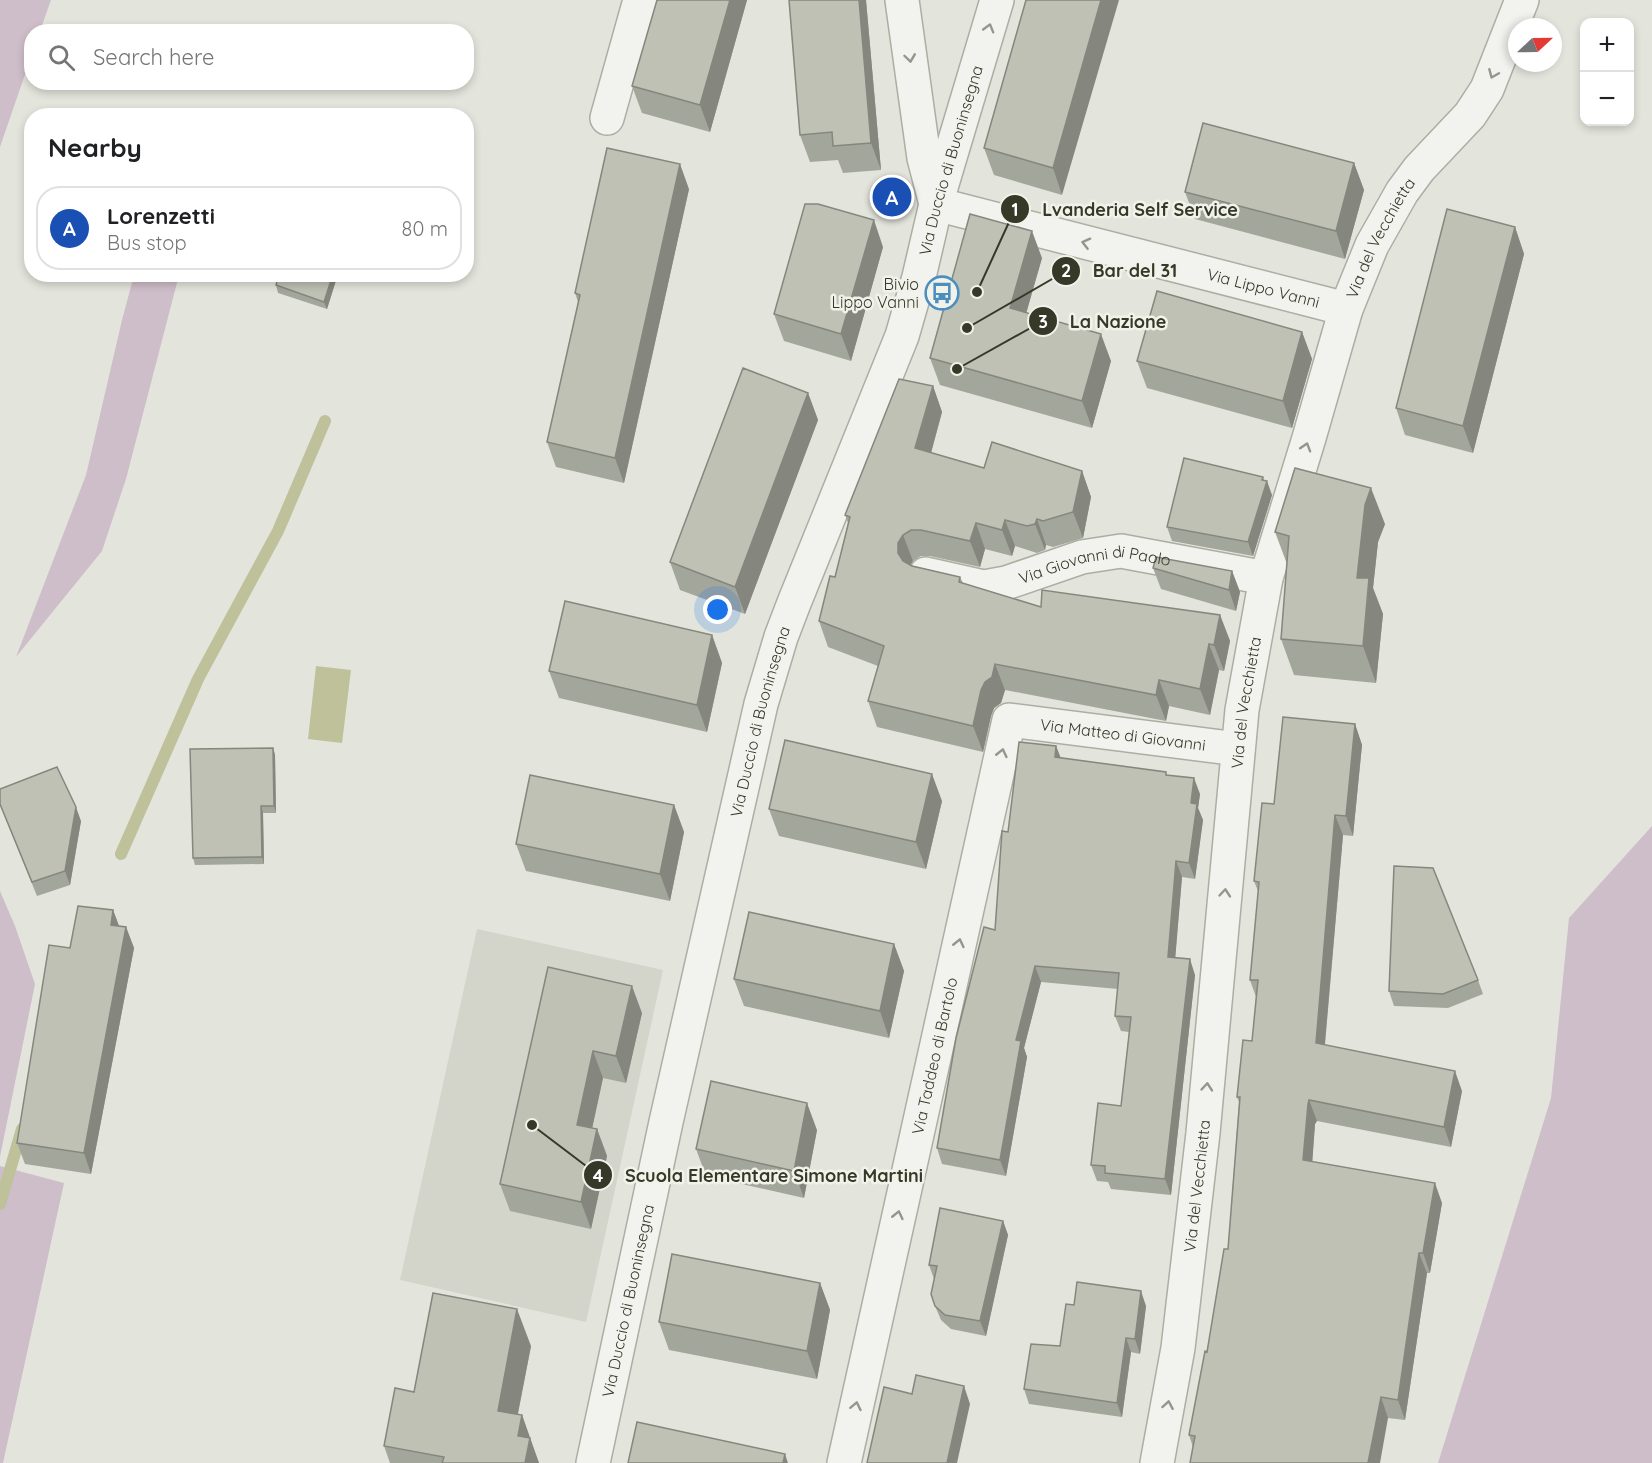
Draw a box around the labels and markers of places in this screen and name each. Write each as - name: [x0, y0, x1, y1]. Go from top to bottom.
- pin: A: [872, 174, 912, 220]
- callout: Lvanderia Self Service: [1000, 191, 1250, 227]
- callout: Bar del 31: [1051, 253, 1189, 289]
- place label: Bivio Lippo Vanni: [832, 274, 919, 312]
- bus stop icon: Bivio Lippo Vanni: [924, 275, 960, 311]
- callout: La Nazione: [1028, 303, 1178, 339]
- callout: Scuola Elementare Simone Martini: [583, 1157, 935, 1193]

